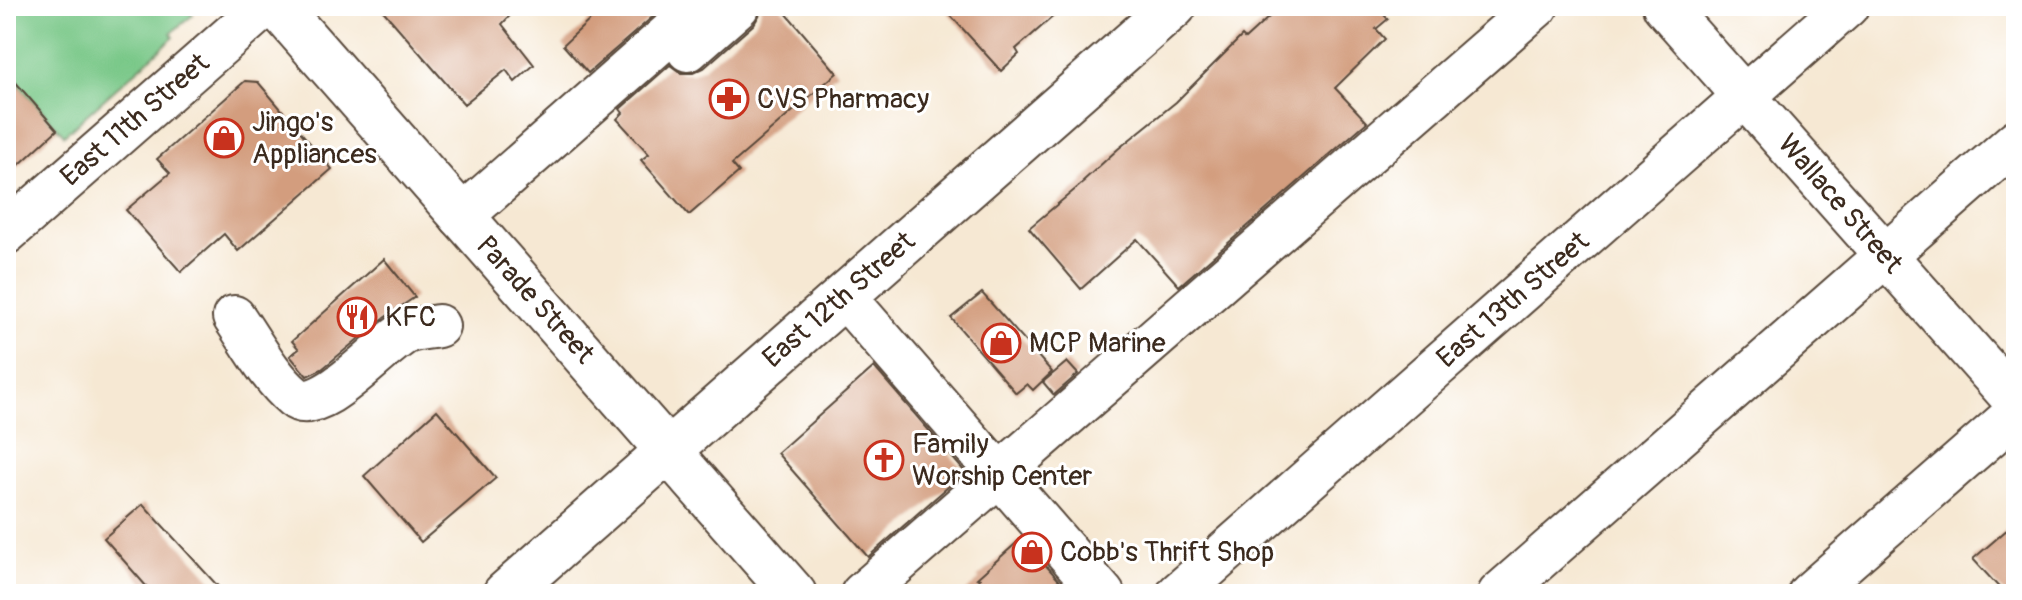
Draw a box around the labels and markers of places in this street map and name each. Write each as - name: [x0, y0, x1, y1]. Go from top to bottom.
- pharmacy icon: CVS Pharmacy: [708, 78, 750, 120]
- place label: CVS Pharmacy: [757, 82, 929, 117]
- place label: Jingo's Appliances: [252, 105, 377, 172]
- shop icon: Jingo's Appliances: [203, 117, 245, 159]
- restaurant icon: KFC: [336, 296, 378, 338]
- place label: KFC: [385, 300, 436, 335]
- shop icon: MCP Marine: [980, 322, 1022, 364]
- place label: MCP Marine: [1029, 326, 1166, 361]
- place label: Family Worship Center: [912, 427, 1092, 494]
- church icon: Family Worship Center: [863, 439, 905, 481]
- shop icon: Cobb's Thrift Shop: [1011, 531, 1053, 573]
- place label: Cobb's Thrift Shop: [1060, 535, 1274, 570]

